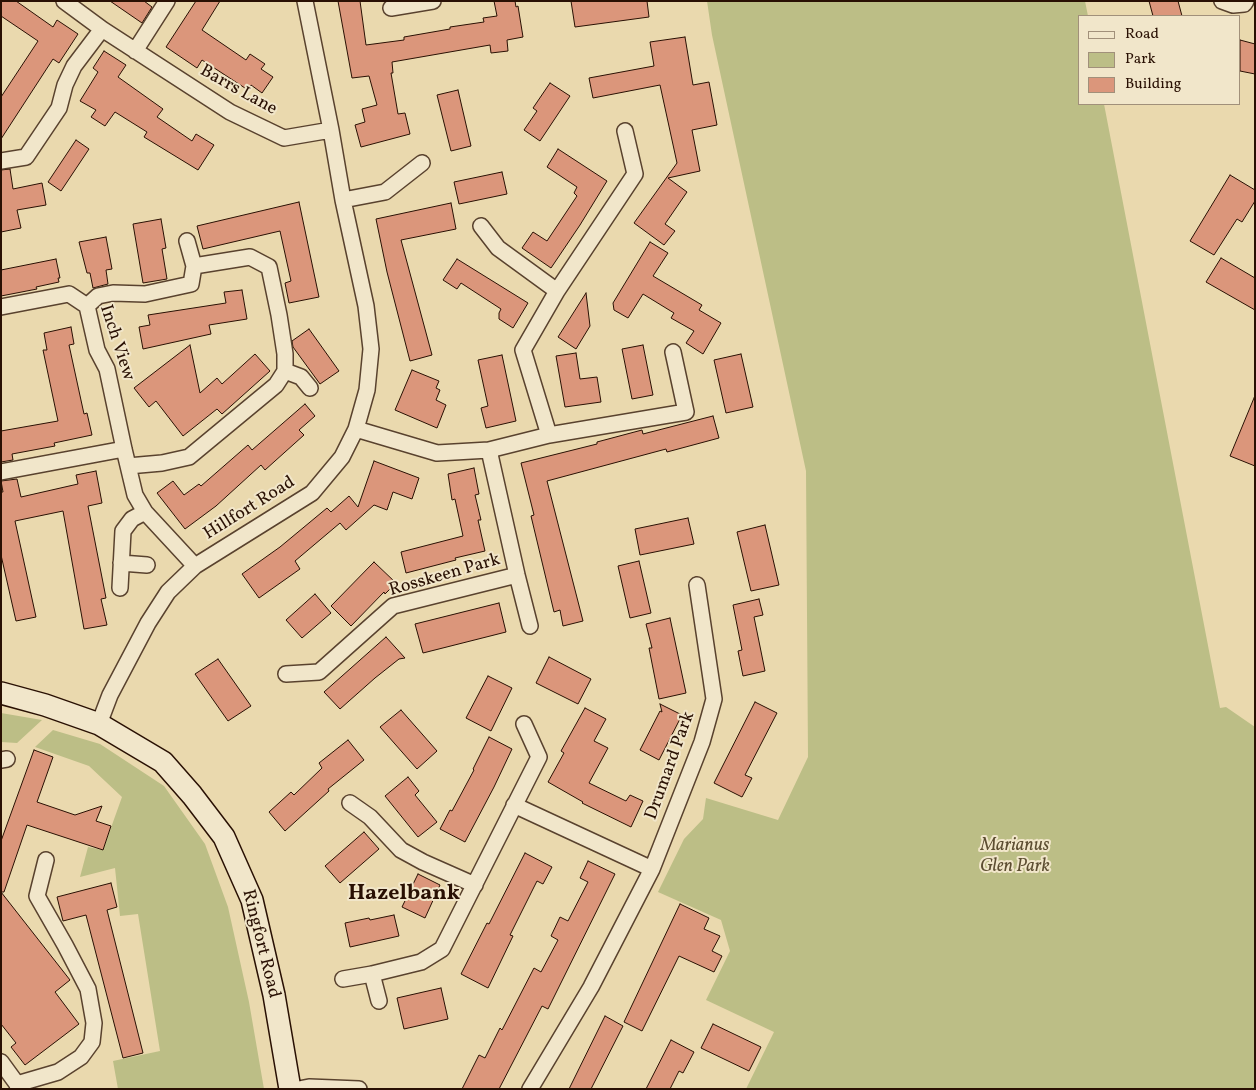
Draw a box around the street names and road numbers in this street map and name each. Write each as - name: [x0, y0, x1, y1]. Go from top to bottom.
- street label: Barrs Lane: [196, 61, 280, 121]
- street label: Inch View: [94, 302, 138, 384]
- street label: Hillfort Road: [200, 472, 300, 546]
- street label: Rosskeen Park: [387, 550, 503, 602]
- street label: Drumard Park: [641, 709, 701, 823]
- street label: Ringfort Road: [236, 887, 284, 1001]

